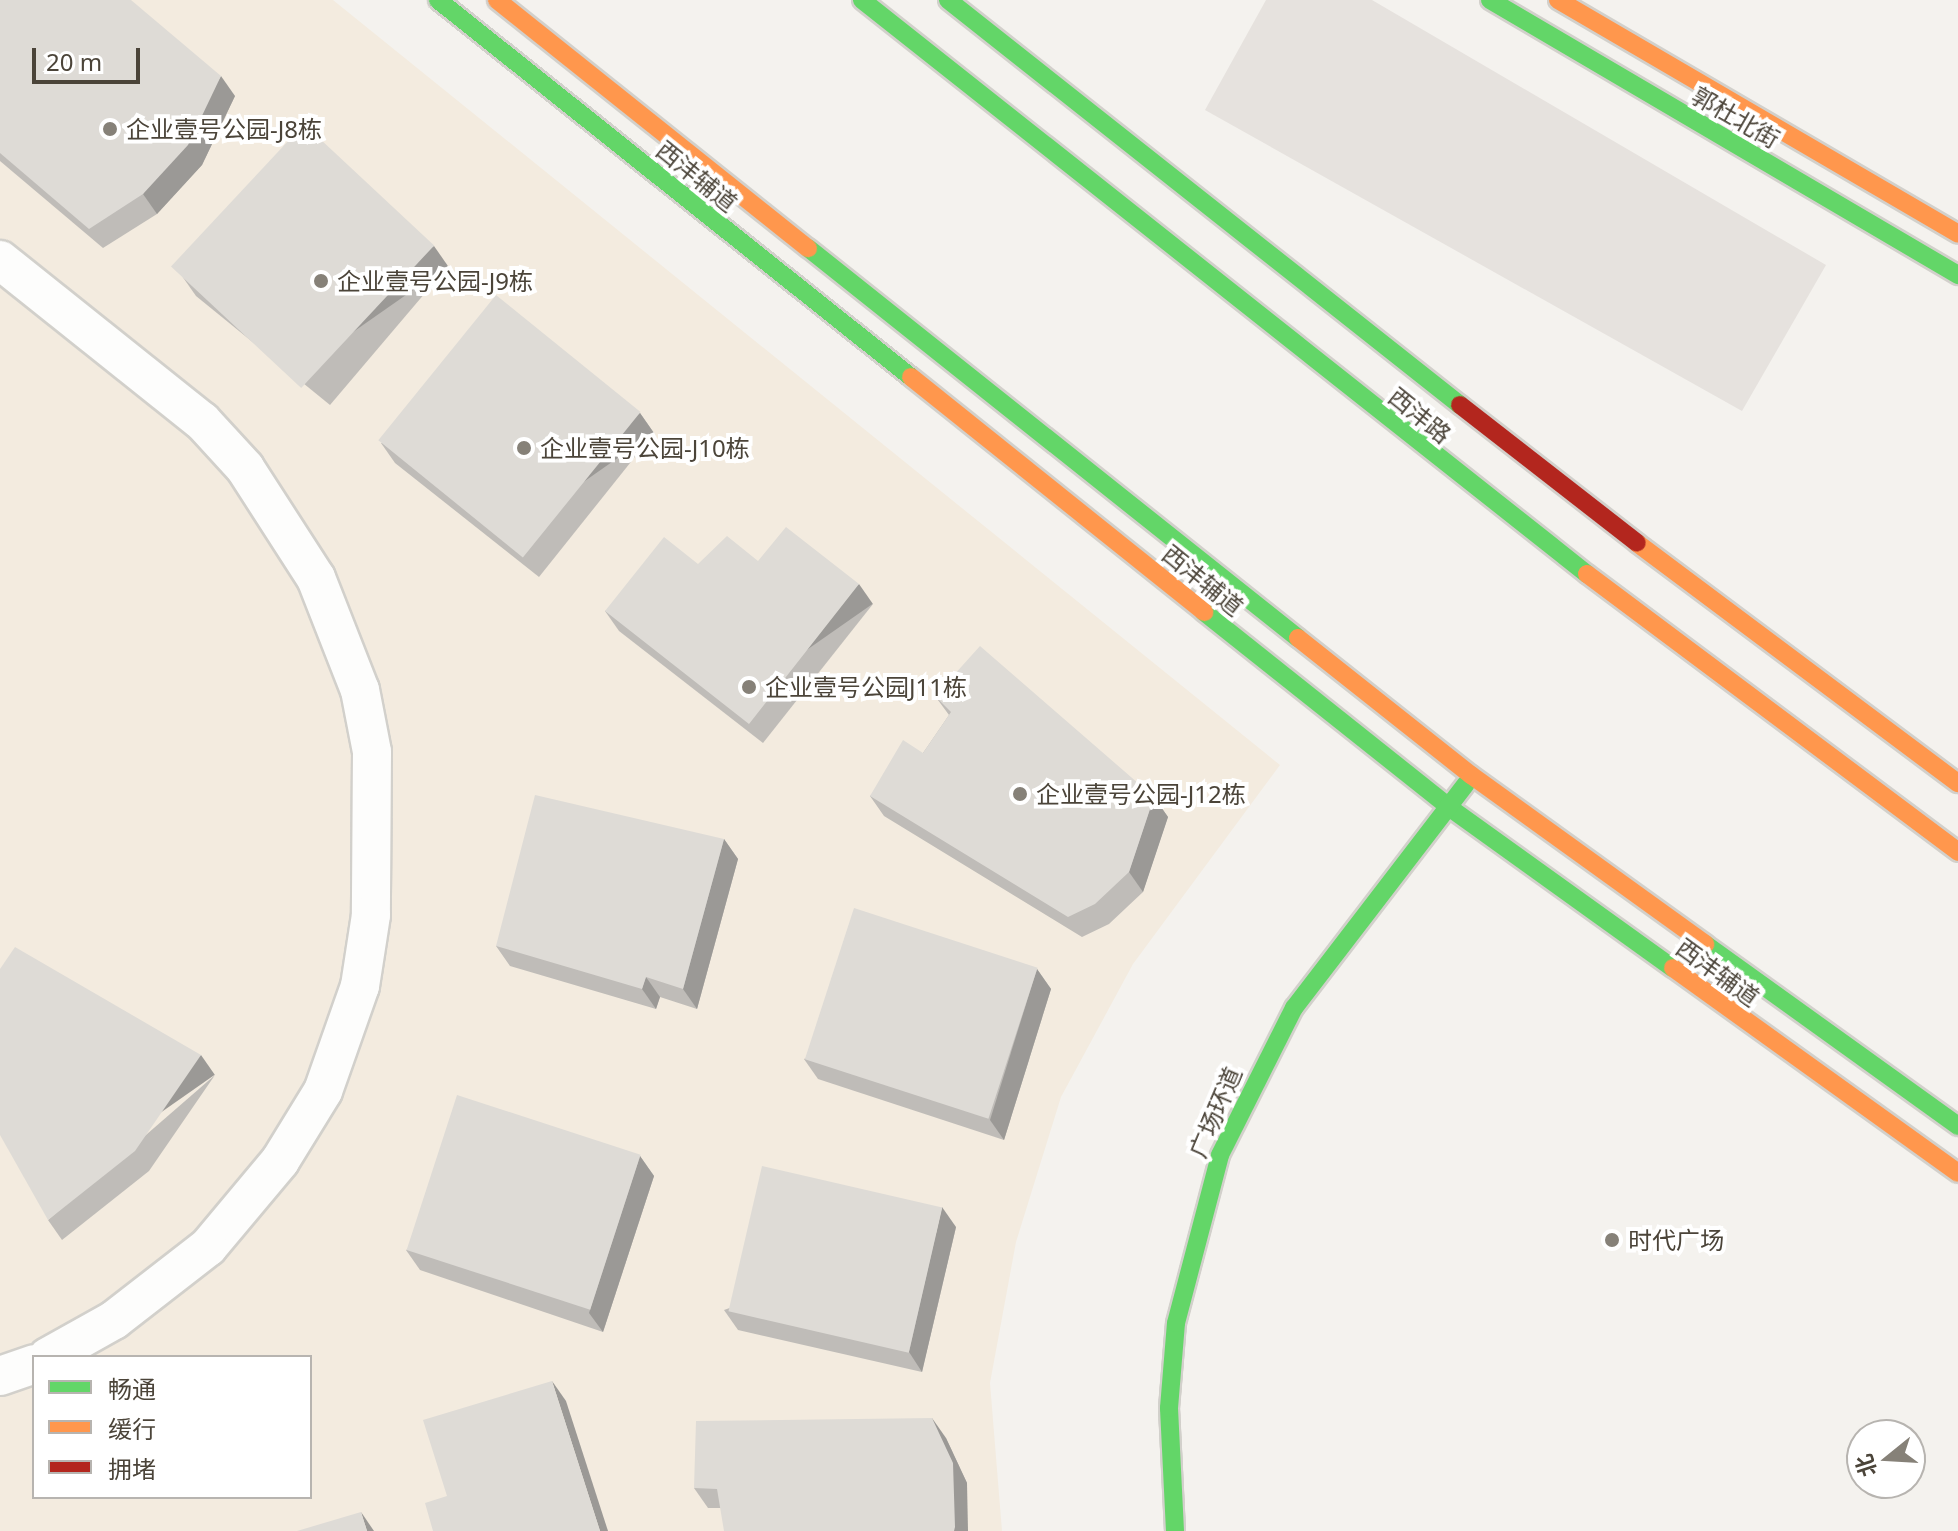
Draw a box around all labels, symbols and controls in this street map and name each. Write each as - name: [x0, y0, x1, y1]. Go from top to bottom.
- scale bar: [36, 32, 144, 82]
- text: 20 m: [46, 45, 102, 78]
- street label: 郭杜北街: [1687, 81, 1785, 153]
- place label: 企业壹号公园-J8栋: [126, 115, 322, 143]
- marker: 企业壹号公园-J8栋: [101, 120, 119, 138]
- street label: 西沣辅道: [651, 135, 743, 217]
- place label: 企业壹号公园-J9栋: [337, 267, 533, 295]
- marker: 企业壹号公园-J9栋: [312, 272, 330, 290]
- street label: 西沣路: [1383, 381, 1457, 449]
- place label: 企业壹号公园-J10栋: [540, 434, 750, 462]
- marker: 企业壹号公园-J10栋: [515, 439, 533, 457]
- street label: 西沣辅道: [1157, 539, 1249, 621]
- place label: 企业壹号公园J11栋: [765, 673, 967, 701]
- marker: 企业壹号公园J11栋: [740, 678, 758, 696]
- place label: 企业壹号公园-J12栋: [1036, 780, 1246, 808]
- marker: 企业壹号公园-J12栋: [1011, 785, 1029, 803]
- street label: 西沣辅道: [1671, 932, 1765, 1012]
- street label: 广场环道: [1183, 1062, 1247, 1162]
- place label: 时代广场: [1628, 1226, 1724, 1254]
- marker: 时代广场: [1603, 1231, 1621, 1249]
- legend: [32, 1355, 312, 1499]
- text: 畅通: [108, 1372, 156, 1405]
- text: 缓行: [108, 1412, 156, 1445]
- north arrow: [1846, 1419, 1926, 1499]
- text: 北: [1847, 1451, 1883, 1481]
- text: 拥堵: [108, 1452, 156, 1485]

